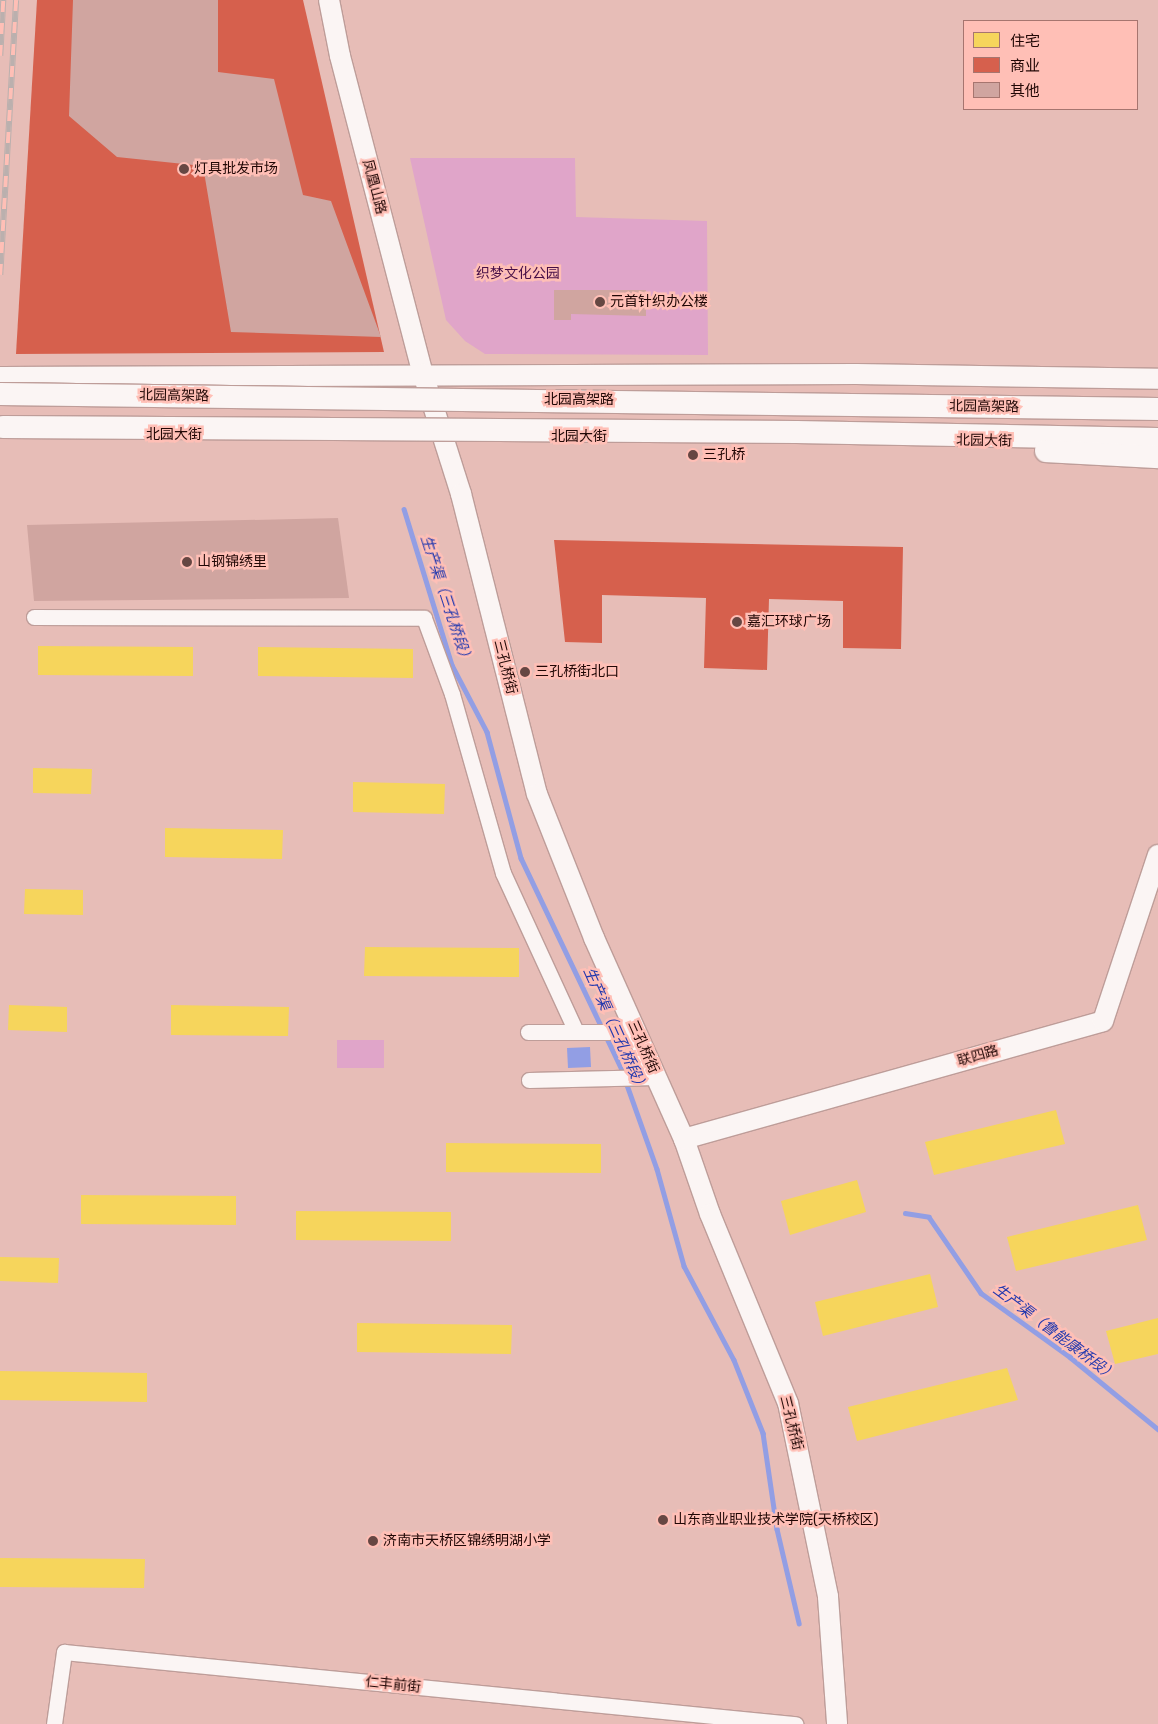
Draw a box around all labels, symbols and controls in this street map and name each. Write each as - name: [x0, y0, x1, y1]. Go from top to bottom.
- legend: [963, 20, 1138, 110]
- text: 住宅: [1010, 32, 1040, 50]
- text: 商业: [1010, 57, 1040, 75]
- text: 其他: [1010, 82, 1040, 100]
- street label: 凤凰山路: [359, 158, 389, 216]
- place label: 灯具批发市场: [194, 161, 278, 177]
- marker: 灯具批发市场: [178, 163, 190, 175]
- park label: 织梦文化公园: [476, 266, 560, 282]
- place label: 元首针织办公楼: [610, 294, 708, 310]
- marker: 元首针织办公楼: [594, 296, 606, 308]
- street label: 北园高架路: [139, 387, 209, 405]
- street label: 北园高架路: [544, 392, 614, 408]
- street label: 北园高架路: [949, 398, 1019, 416]
- street label: 北园大街: [146, 427, 202, 443]
- street label: 北园大街: [551, 429, 607, 445]
- street label: 北园大街: [956, 432, 1012, 450]
- place label: 三孔桥: [703, 447, 745, 463]
- marker: 三孔桥: [687, 449, 699, 461]
- water label: 生产渠（三孔桥段）: [417, 533, 475, 667]
- place label: 山钢锦绣里: [197, 554, 267, 570]
- marker: 山钢锦绣里: [181, 556, 193, 568]
- place label: 嘉汇环球广场: [747, 614, 831, 630]
- marker: 嘉汇环球广场: [731, 616, 743, 628]
- street label: 三孔桥街: [490, 638, 520, 696]
- place label: 三孔桥街北口: [535, 664, 619, 680]
- marker: 三孔桥街北口: [519, 666, 531, 678]
- water label: 生产渠（三孔桥段）: [579, 965, 651, 1095]
- street label: 三孔桥街: [624, 1018, 662, 1076]
- street label: 联四路: [955, 1042, 1001, 1070]
- water label: 生产渠（鲁能康桥段）: [990, 1281, 1120, 1385]
- street label: 三孔桥街: [776, 1394, 806, 1452]
- place label: 山东商业职业技术学院(天桥校区): [673, 1512, 878, 1528]
- marker: 山东商业职业技术学院(天桥校区): [657, 1514, 669, 1526]
- place label: 济南市天桥区锦绣明湖小学: [383, 1533, 551, 1549]
- marker: 济南市天桥区锦绣明湖小学: [367, 1535, 379, 1547]
- street label: 仁丰前街: [364, 1674, 422, 1696]

